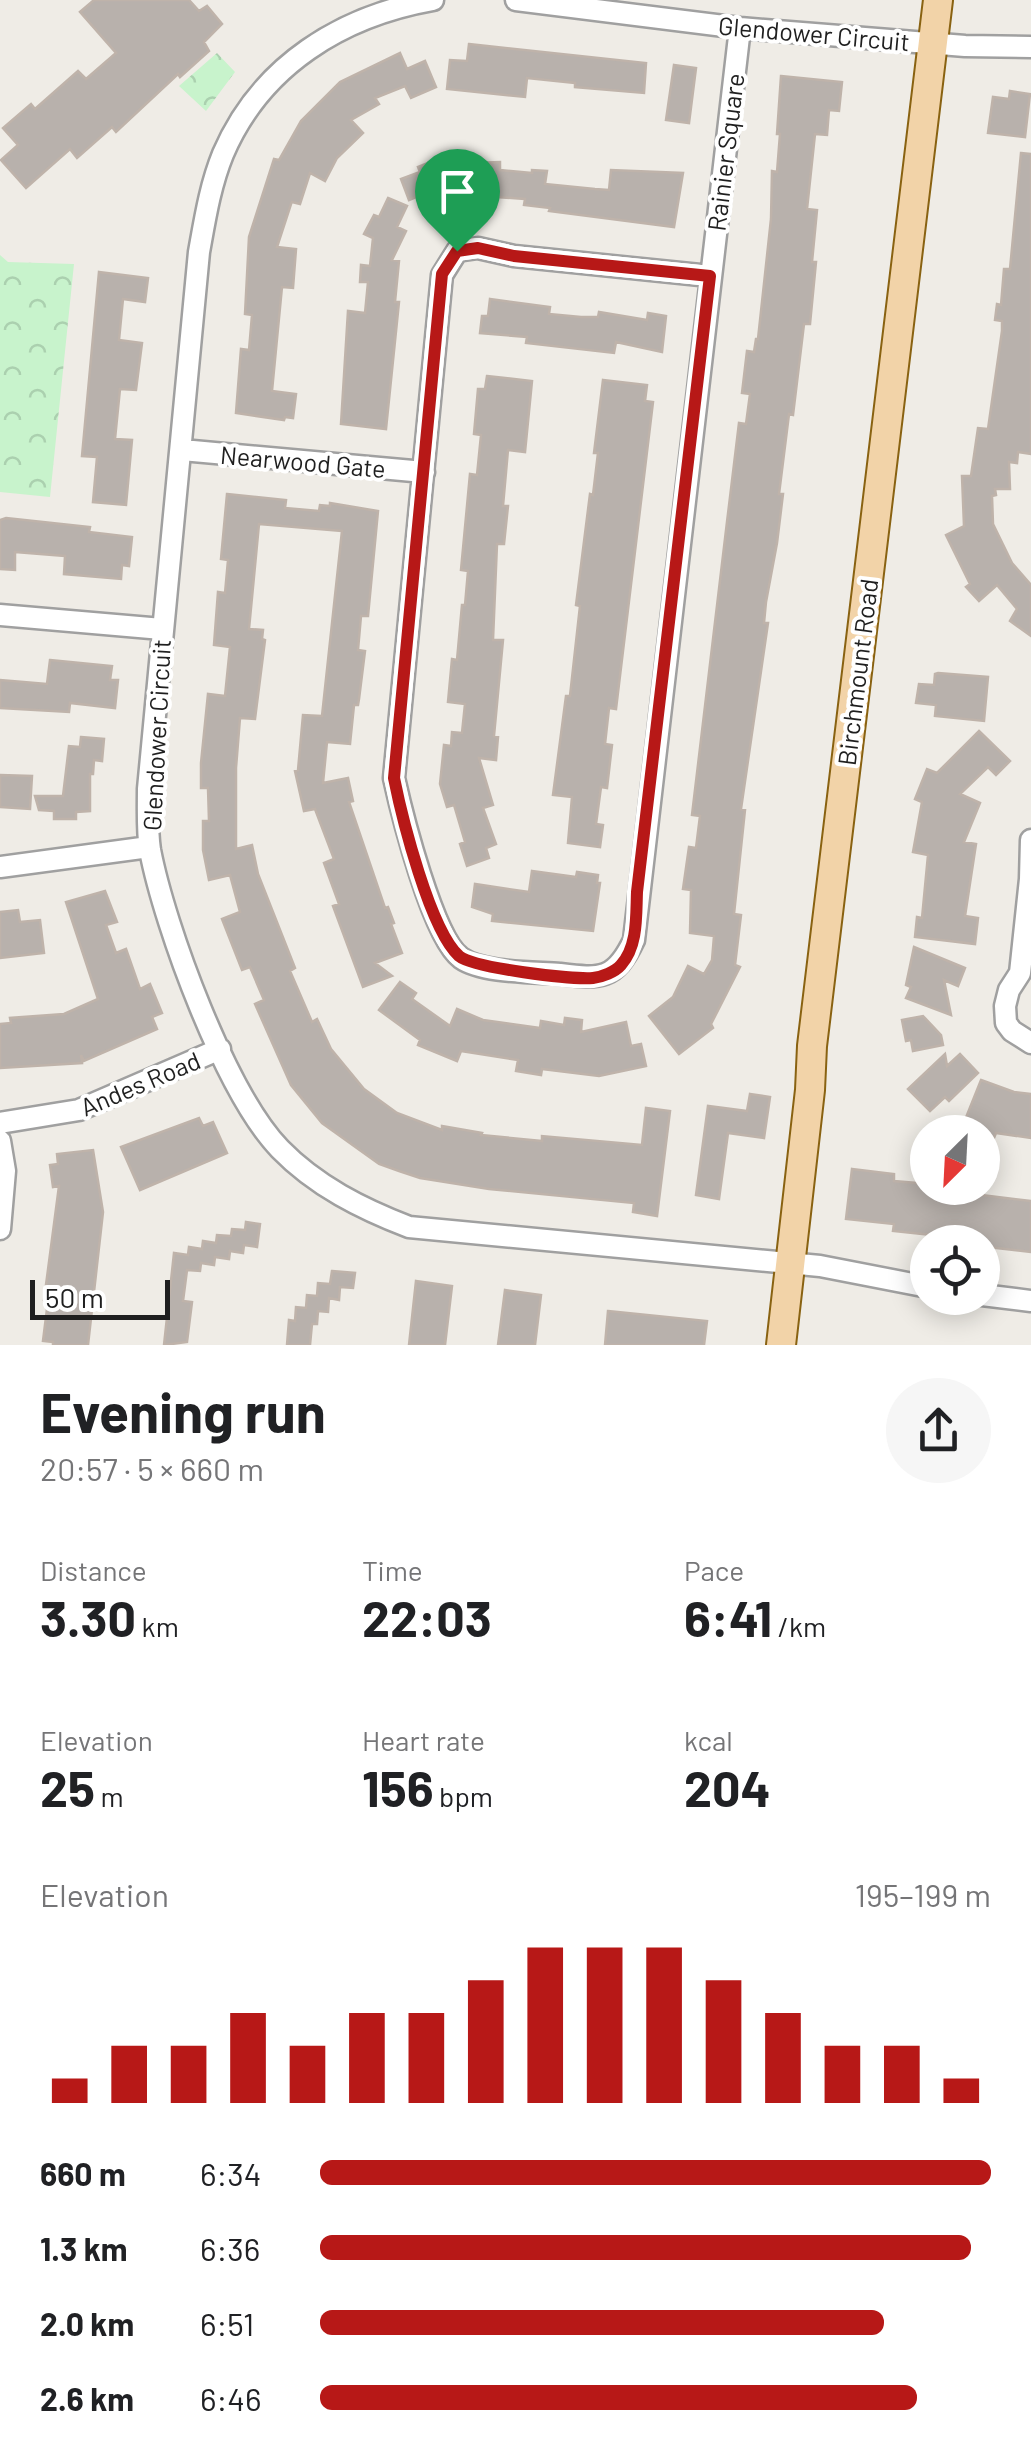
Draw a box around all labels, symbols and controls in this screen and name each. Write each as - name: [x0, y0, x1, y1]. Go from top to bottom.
- street label: Glendower Circuit: [717, 10, 911, 56]
- street label: Rainier Square: [700, 71, 750, 233]
- pin: [415, 149, 500, 252]
- icon: arrive: [430, 164, 485, 219]
- street label: Nearwood Gate: [219, 439, 387, 483]
- street label: Birchmount Road: [831, 577, 883, 767]
- street label: Glendower Circuit: [136, 638, 176, 832]
- street label: Andes Road: [75, 1044, 205, 1122]
- north arrow: [910, 1115, 1000, 1205]
- map controls: [910, 1115, 1000, 1315]
- button: locate: [910, 1225, 1000, 1315]
- scale bar: [30, 1275, 170, 1320]
- text: 50 m: [45, 1280, 104, 1314]
- text: Evening run: [40, 1378, 326, 1444]
- button: share: [886, 1378, 991, 1483]
- text: 20:57 · 5 × 660 m: [40, 1449, 264, 1487]
- text: Distance: [40, 1553, 147, 1587]
- text: Time: [362, 1553, 423, 1587]
- text: Pace: [684, 1553, 744, 1587]
- text: 3.30: [40, 1587, 136, 1647]
- text: 22:03: [362, 1587, 492, 1647]
- text: 6:41: [684, 1587, 772, 1647]
- text: km: [136, 1609, 179, 1643]
- text: /km: [772, 1609, 826, 1643]
- text: Elevation: [40, 1723, 153, 1757]
- text: Heart rate: [362, 1723, 485, 1757]
- text: kcal: [684, 1723, 733, 1757]
- text: 25: [40, 1757, 95, 1817]
- text: 156: [362, 1757, 434, 1817]
- text: 204: [684, 1757, 771, 1817]
- text: m: [95, 1779, 124, 1813]
- text: bpm: [434, 1779, 493, 1813]
- text: Elevation: [40, 1875, 169, 1913]
- text: 195–199 m: [855, 1875, 991, 1913]
- text: 660 m: [40, 2154, 126, 2192]
- text: 6:34: [200, 2154, 261, 2192]
- text: 1.3 km: [40, 2229, 127, 2267]
- text: 6:36: [200, 2229, 260, 2267]
- text: 2.0 km: [40, 2304, 134, 2342]
- text: 6:51: [200, 2304, 254, 2342]
- text: 2.6 km: [40, 2379, 134, 2417]
- text: 6:46: [200, 2379, 261, 2417]

